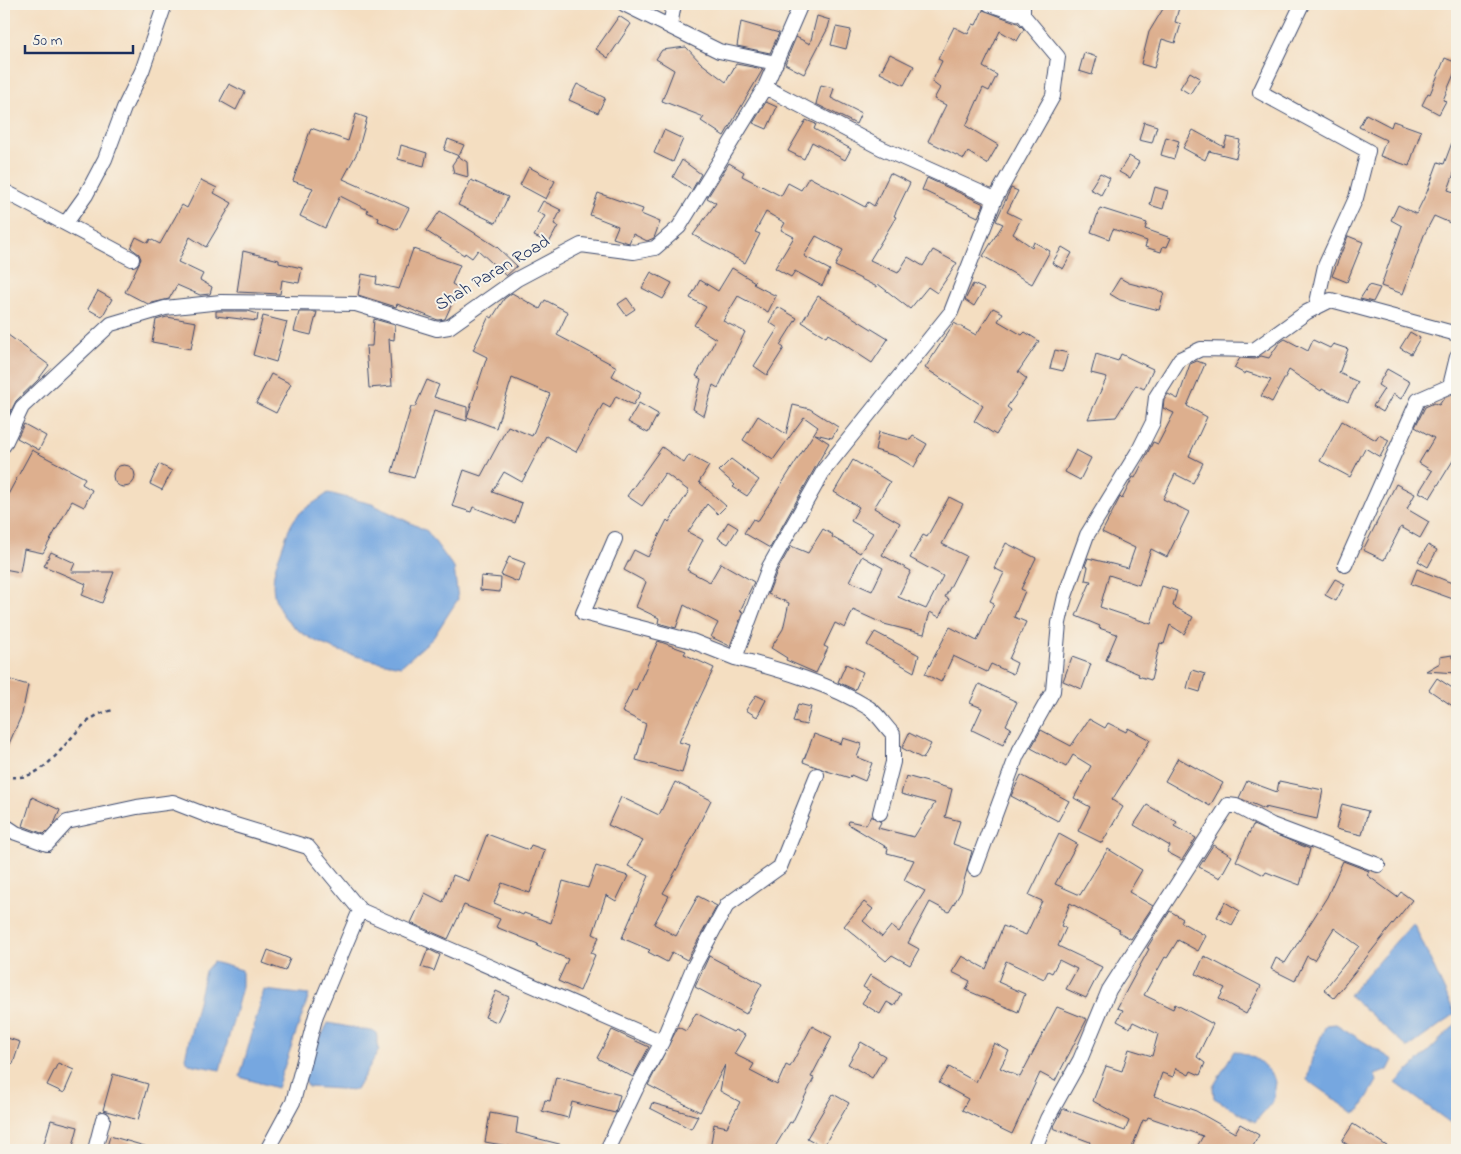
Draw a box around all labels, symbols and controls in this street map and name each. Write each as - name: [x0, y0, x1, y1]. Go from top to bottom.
- scale bar: [25, 22, 132, 54]
- text: 50 m: [32, 30, 63, 52]
- street label: Shah Paran Road: [431, 229, 555, 319]

